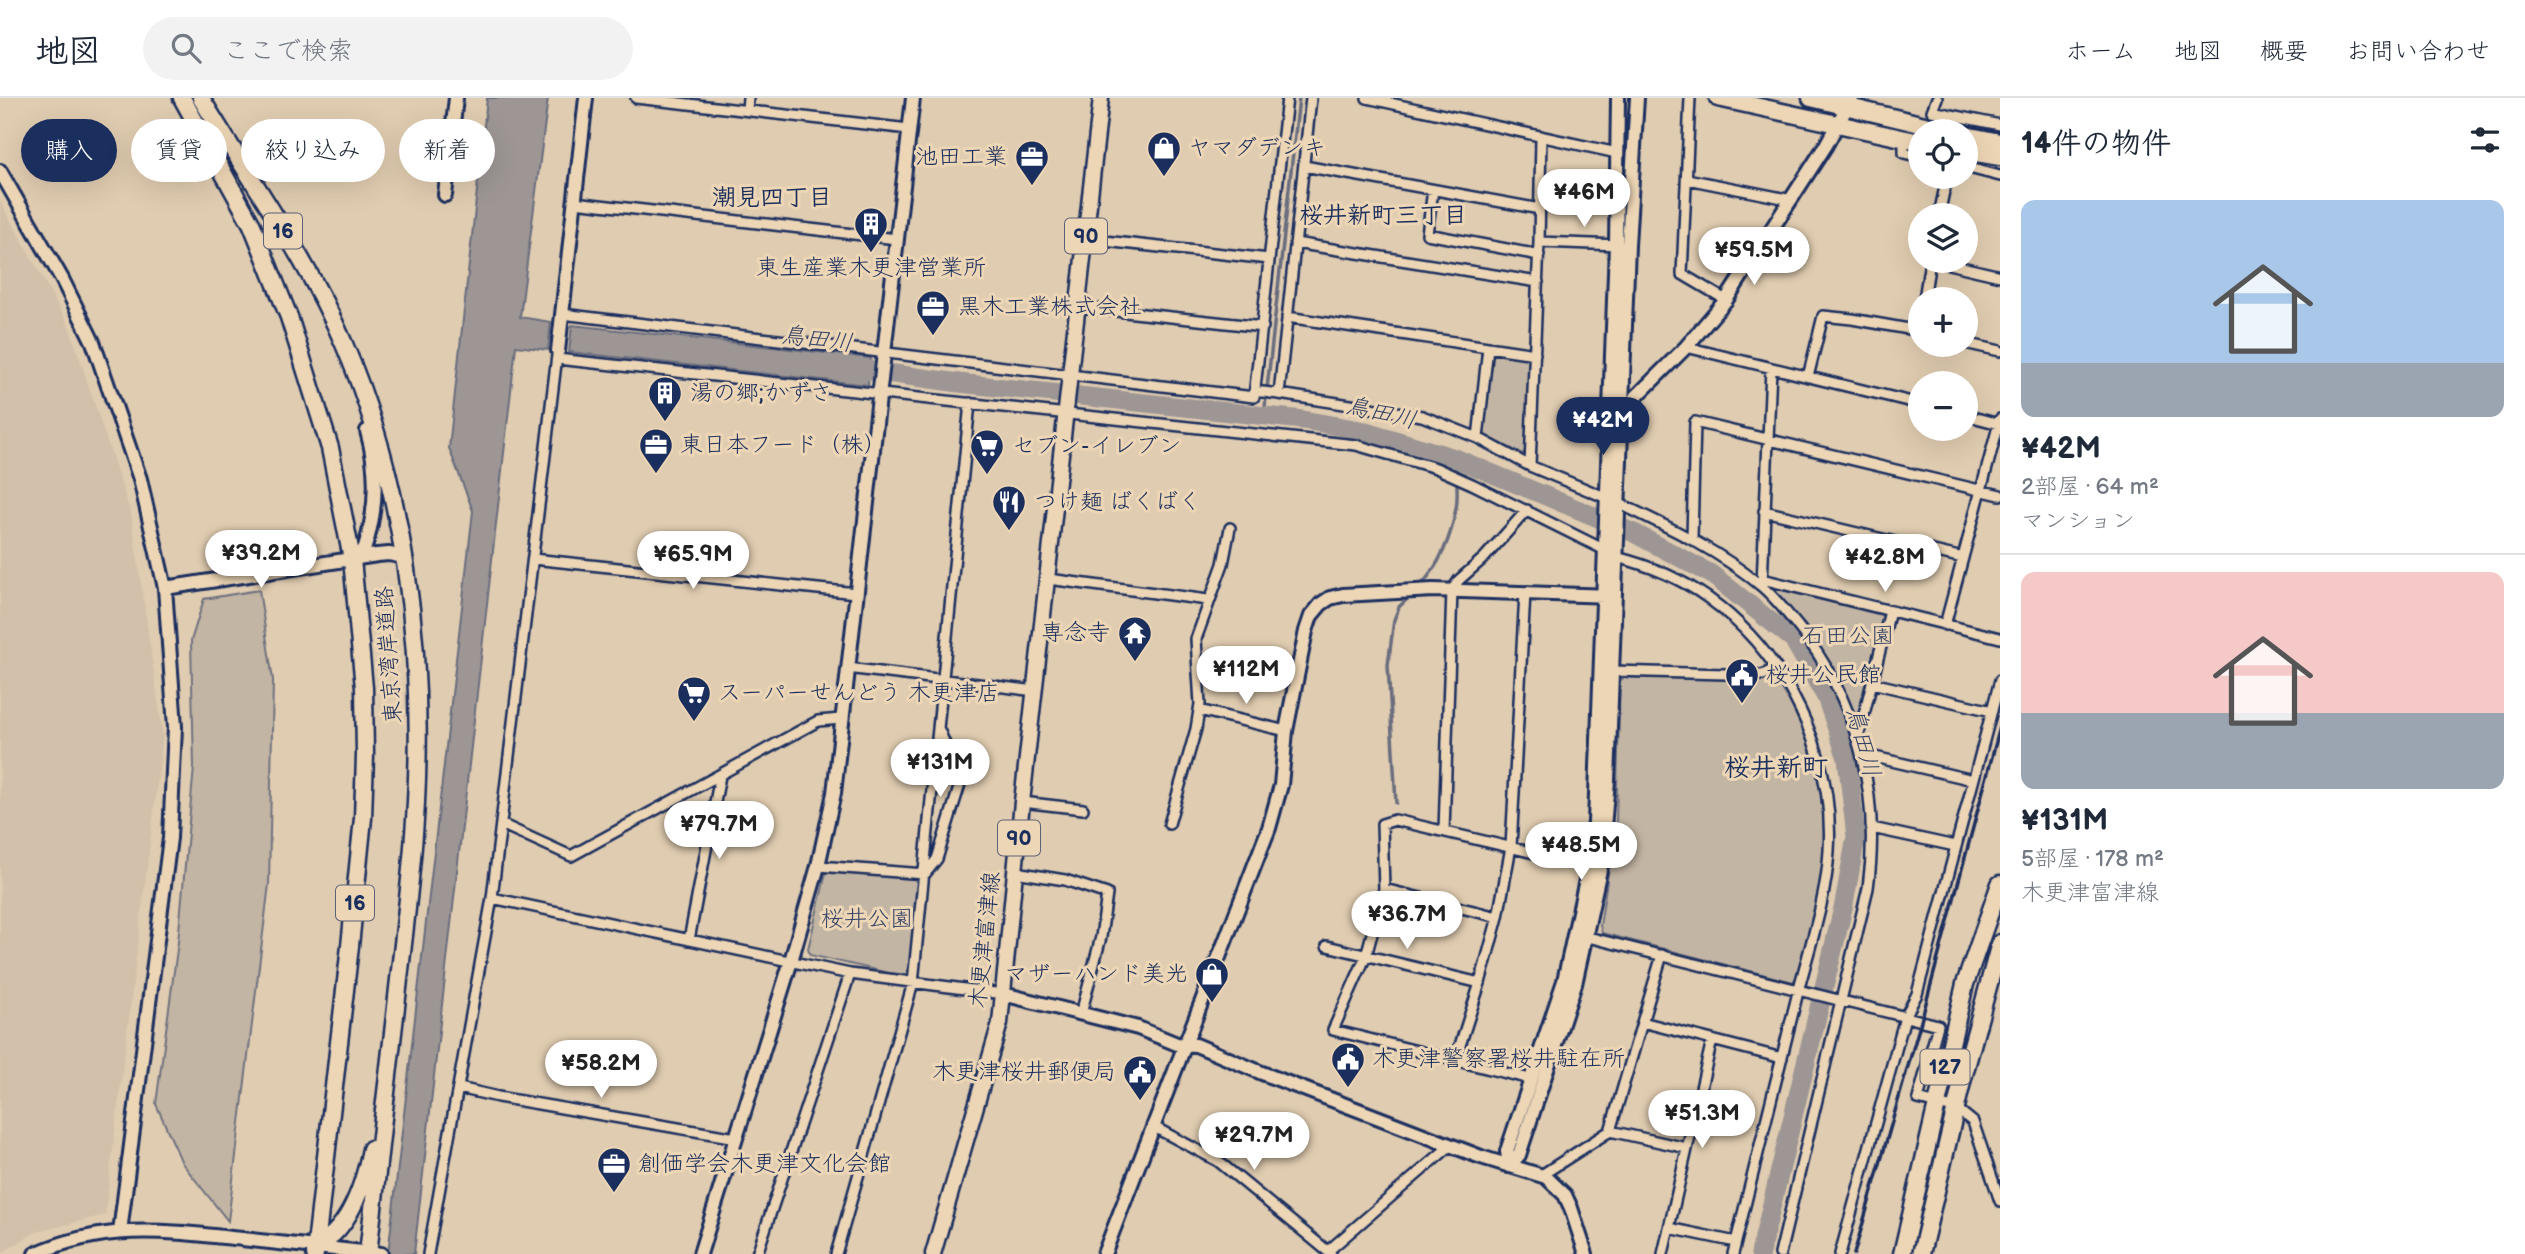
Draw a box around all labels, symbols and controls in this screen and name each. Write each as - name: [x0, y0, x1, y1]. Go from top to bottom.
- search box: [143, 17, 633, 80]
- icon: search: [167, 29, 205, 67]
- text: 地図: [35, 32, 101, 72]
- text: ここで検索: [223, 36, 353, 67]
- text: ホーム: [2065, 37, 2136, 66]
- text: 地図: [2174, 37, 2222, 66]
- text: 概要: [2260, 37, 2308, 66]
- text: お問い合わせ: [2346, 37, 2490, 66]
- chip: 購入: [21, 119, 117, 182]
- chip: 賃貸: [131, 119, 227, 182]
- chip: 絞り込み: [241, 119, 385, 182]
- chip: 新着: [399, 119, 495, 182]
- map controls: [1908, 119, 1978, 441]
- button: locate: [1908, 119, 1978, 189]
- icon: filters: [2466, 121, 2504, 159]
- text: 14件の物件: [2021, 126, 2171, 162]
- shop icon: ヤマダデンキ: [1145, 129, 1183, 178]
- place label: ヤマダデンキ: [1188, 134, 1326, 162]
- office icon: 池田工業: [1013, 138, 1051, 187]
- place label: 池田工業: [915, 143, 1007, 171]
- pin: ¥46M: [1543, 170, 1625, 229]
- text: ¥46M: [1553, 178, 1615, 206]
- district label: 潮見四丁目: [712, 183, 832, 212]
- district label: 桜井新町三丁目: [1299, 201, 1467, 230]
- button: layers: [1908, 203, 1978, 273]
- building icon: 東生産業木更津営業所: [852, 205, 890, 254]
- road number: 16: [264, 214, 302, 248]
- road number: 90: [1065, 218, 1107, 254]
- pin: ¥59.5M: [1697, 228, 1811, 287]
- text: ¥59.5M: [1714, 236, 1794, 264]
- icon: home: [2200, 246, 2326, 372]
- place label: 東生産業木更津営業所: [756, 254, 986, 282]
- button: +: [1908, 287, 1978, 357]
- office icon: 黒木工業株式会社: [914, 288, 952, 337]
- place label: 黒木工業株式会社: [958, 293, 1142, 321]
- water label: 鳥田川: [780, 320, 854, 358]
- button: −: [1908, 371, 1978, 441]
- building icon: 湯の郷;かずさ: [646, 374, 684, 423]
- place label: 湯の郷;かずさ: [690, 379, 833, 407]
- water label: 鳥田川: [1343, 391, 1419, 435]
- pin: ¥42M: [1562, 398, 1644, 457]
- text: ¥42M: [1572, 406, 1634, 434]
- office icon: 東日本フード（株）: [637, 426, 675, 475]
- supermarket icon: セブン-イレブン: [968, 427, 1006, 476]
- place label: 東日本フード（株）: [680, 431, 887, 459]
- text: ¥42M: [2021, 431, 2101, 467]
- place label: セブン-イレブン: [1012, 432, 1181, 460]
- text: 2部屋 · 64 m²: [2021, 473, 2159, 501]
- restaurant icon: つけ麺 ばくばく: [990, 483, 1028, 532]
- place label: つけ麺 ばくばく: [1034, 488, 1201, 516]
- text: マンション: [2021, 507, 2135, 535]
- pin: ¥39.2M: [204, 531, 318, 590]
- pin: ¥65.9M: [636, 532, 750, 591]
- pin: ¥42.8M: [1828, 534, 1942, 594]
- text: ¥39.2M: [221, 539, 301, 567]
- text: ¥65.9M: [653, 540, 733, 568]
- text: ¥42.8M: [1845, 543, 1925, 571]
- street label: 東京湾岸道路: [370, 585, 408, 725]
- temple icon: 専念寺: [1116, 614, 1154, 663]
- icon: home: [2200, 618, 2326, 744]
- place label: 専念寺: [1041, 619, 1110, 647]
- park label: 石田公園: [1802, 622, 1894, 650]
- pin: ¥112M: [1197, 646, 1295, 706]
- text: ¥112M: [1212, 655, 1280, 683]
- public building icon: 桜井公民館: [1723, 656, 1761, 705]
- place label: 桜井公民館: [1766, 661, 1881, 689]
- supermarket icon: スーパーせんどう 木更津店: [675, 674, 713, 723]
- place label: スーパーせんどう 木更津店: [718, 679, 1000, 707]
- water label: 鳥田川: [1840, 703, 1886, 781]
- pin: ¥131M: [891, 740, 989, 799]
- text: ¥131M: [907, 748, 973, 776]
- district label: 桜井新町: [1724, 753, 1828, 784]
- pin: ¥79.7M: [662, 802, 776, 861]
- text: ¥131M: [2021, 803, 2108, 839]
- text: ¥79.7M: [680, 810, 758, 838]
- road number: 90: [998, 820, 1040, 856]
- pin: ¥48.5M: [1524, 822, 1638, 882]
- text: ¥48.5M: [1541, 831, 1621, 859]
- text: 5部屋 · 178 m²: [2021, 845, 2164, 873]
- street label: 木更津富津線: [964, 870, 1006, 1010]
- text: 木更津富津線: [2021, 879, 2159, 907]
- road number: 16: [336, 886, 374, 920]
- pin: ¥36.7M: [1350, 892, 1464, 951]
- text: ¥36.7M: [1367, 900, 1447, 928]
- park label: 桜井公園: [821, 905, 913, 933]
- shop icon: マザーハンド美光: [1193, 955, 1231, 1004]
- place label: マザーハンド美光: [1004, 960, 1188, 988]
- pin: ¥58.2M: [544, 1040, 658, 1100]
- public building icon: 木更津警察署桜井駐在所: [1329, 1040, 1367, 1089]
- place label: 木更津警察署桜井駐在所: [1372, 1045, 1625, 1073]
- text: ¥58.2M: [561, 1049, 641, 1077]
- road number: 127: [1920, 1049, 1969, 1084]
- public building icon: 木更津桜井郵便局: [1121, 1053, 1159, 1102]
- place label: 木更津桜井郵便局: [932, 1058, 1116, 1086]
- pin: ¥51.3M: [1645, 1090, 1759, 1150]
- text: ¥51.3M: [1664, 1099, 1740, 1127]
- pin: ¥29.7M: [1197, 1112, 1311, 1172]
- text: ¥29.7M: [1215, 1121, 1293, 1149]
- office icon: 創価学会木更津文化会館: [595, 1145, 633, 1194]
- place label: 創価学会木更津文化会館: [638, 1150, 891, 1178]

